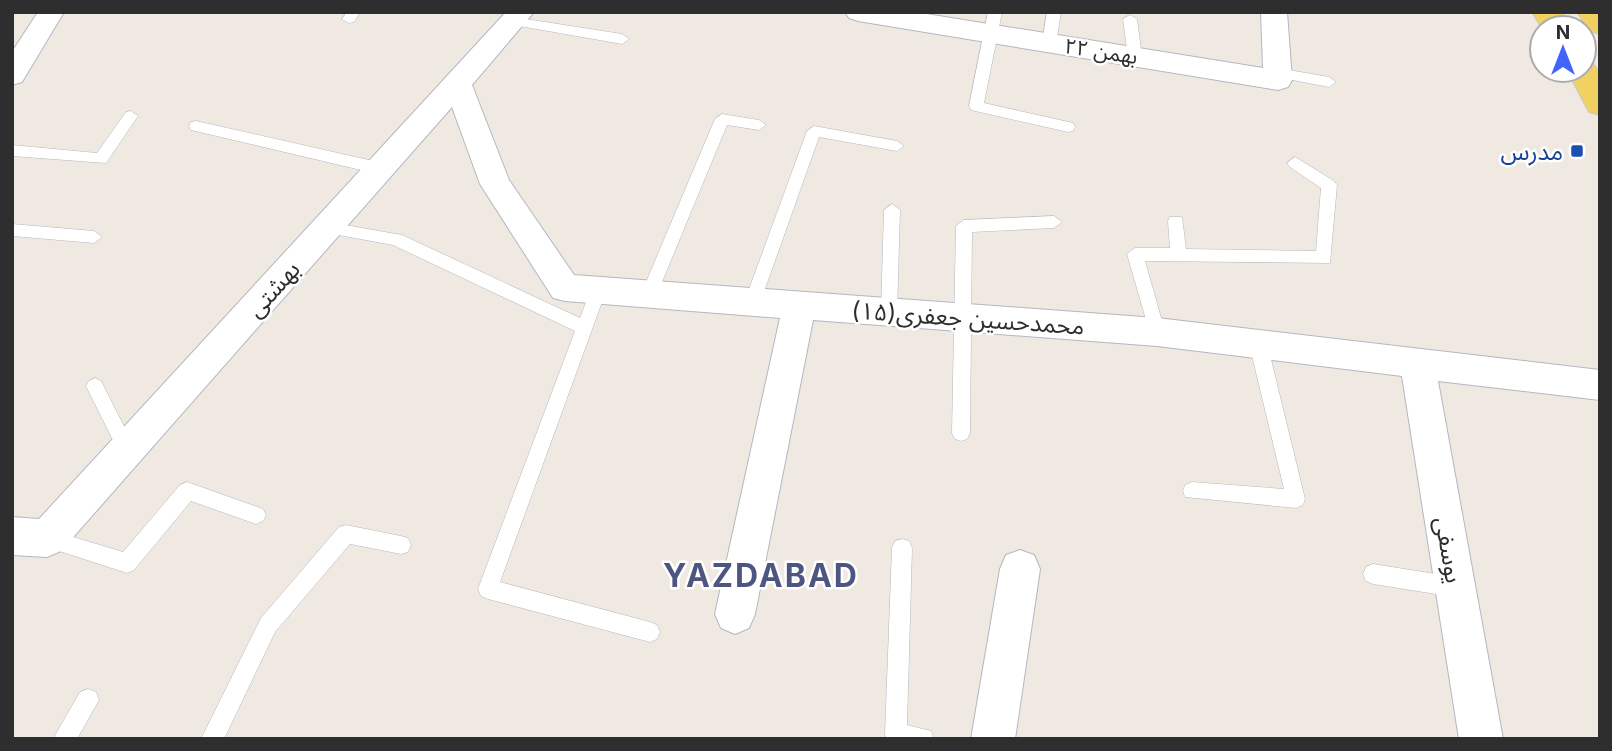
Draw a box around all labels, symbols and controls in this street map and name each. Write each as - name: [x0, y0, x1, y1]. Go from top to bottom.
- north arrow: [1528, 14, 1598, 84]
- text: N: [1556, 21, 1570, 44]
- street label: ۲۲ بهمن: [1063, 33, 1139, 69]
- place label: مدرس: [1501, 137, 1563, 166]
- marker: مدرس: [1569, 143, 1585, 159]
- street label: بهشتی: [240, 255, 306, 323]
- street label: محمدحسین جعفری(۱۵): [850, 295, 1086, 341]
- street label: یوسفی: [1429, 515, 1469, 585]
- district label: YAZDABAD: [663, 556, 859, 595]

